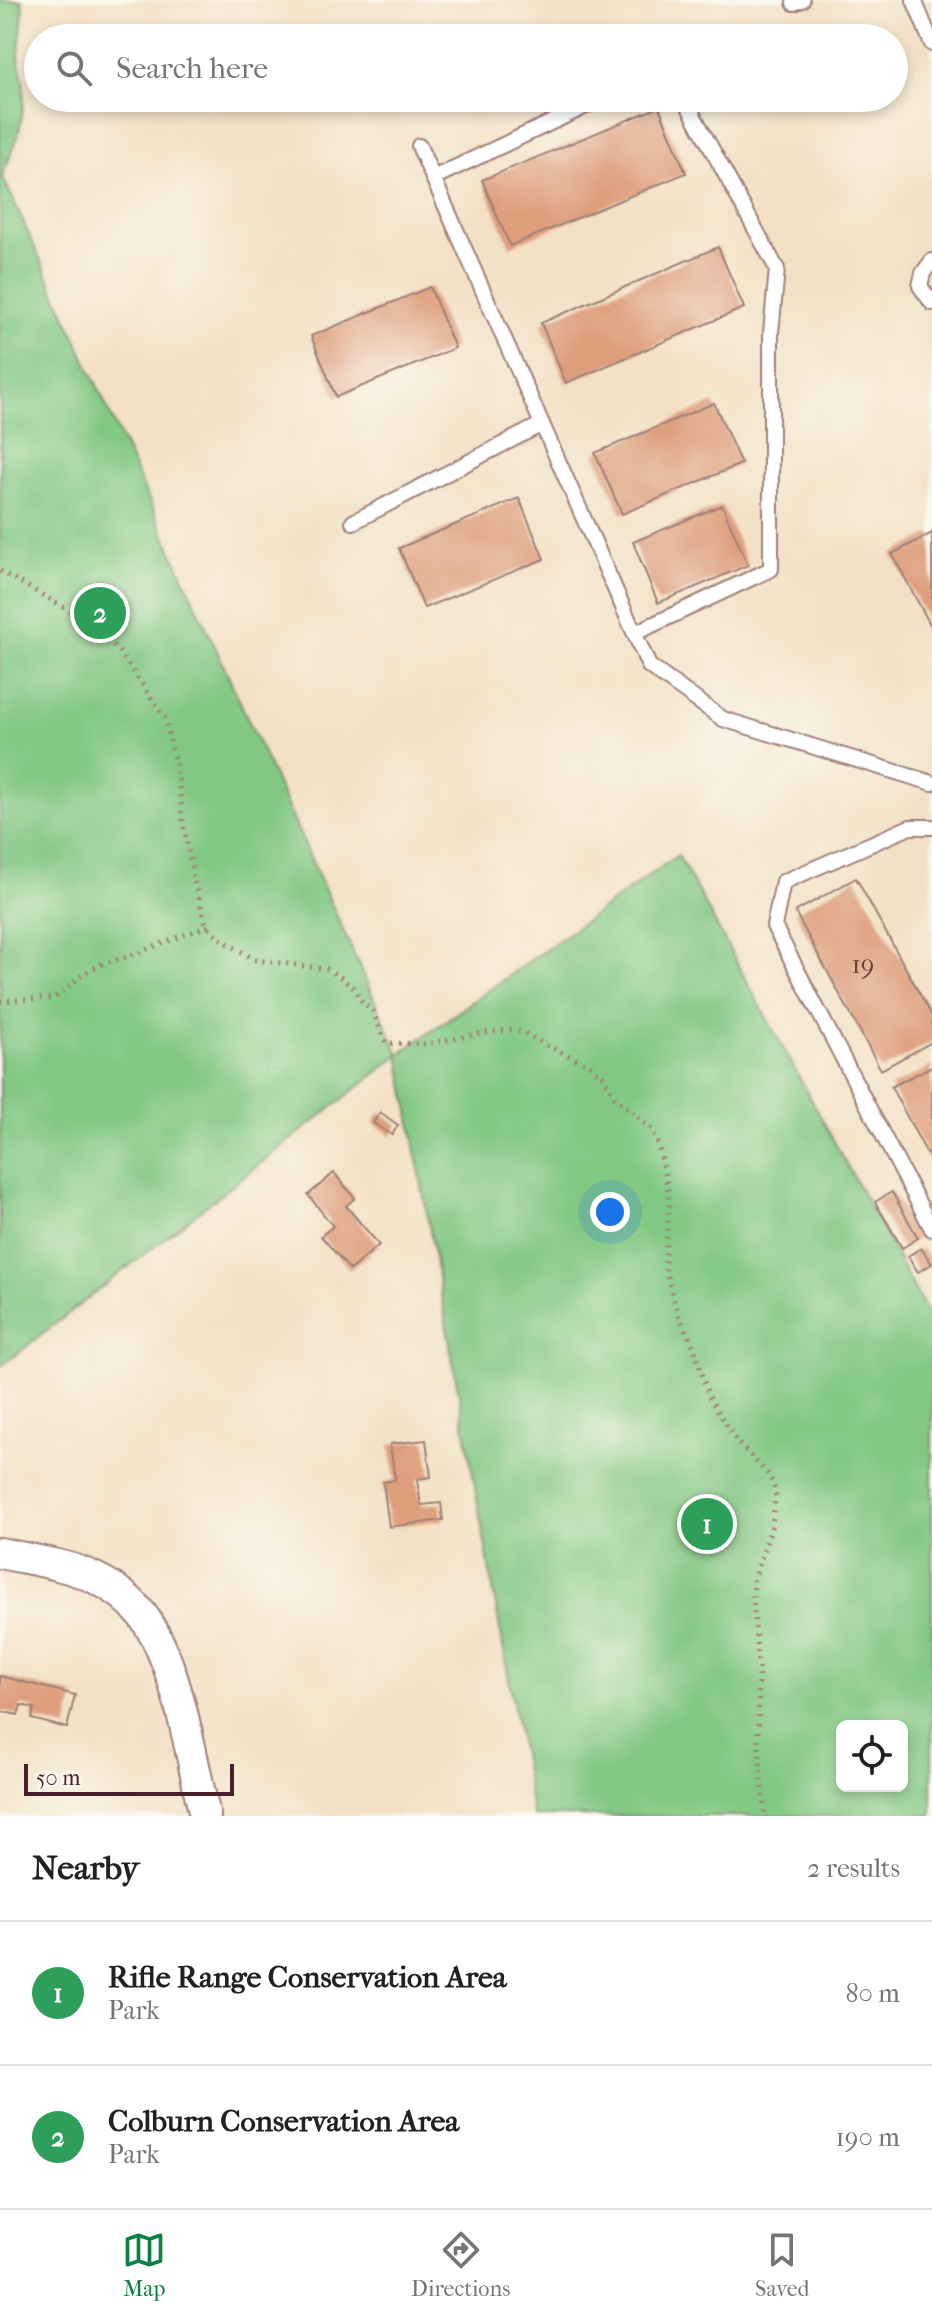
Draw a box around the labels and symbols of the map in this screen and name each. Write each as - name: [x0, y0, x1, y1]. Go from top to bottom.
- pin: 2: [74, 583, 126, 643]
- house number: 19: [852, 949, 874, 980]
- your location: [590, 1192, 630, 1232]
- pin: 1: [681, 1494, 733, 1554]
- scale bar: [24, 1760, 234, 1796]

